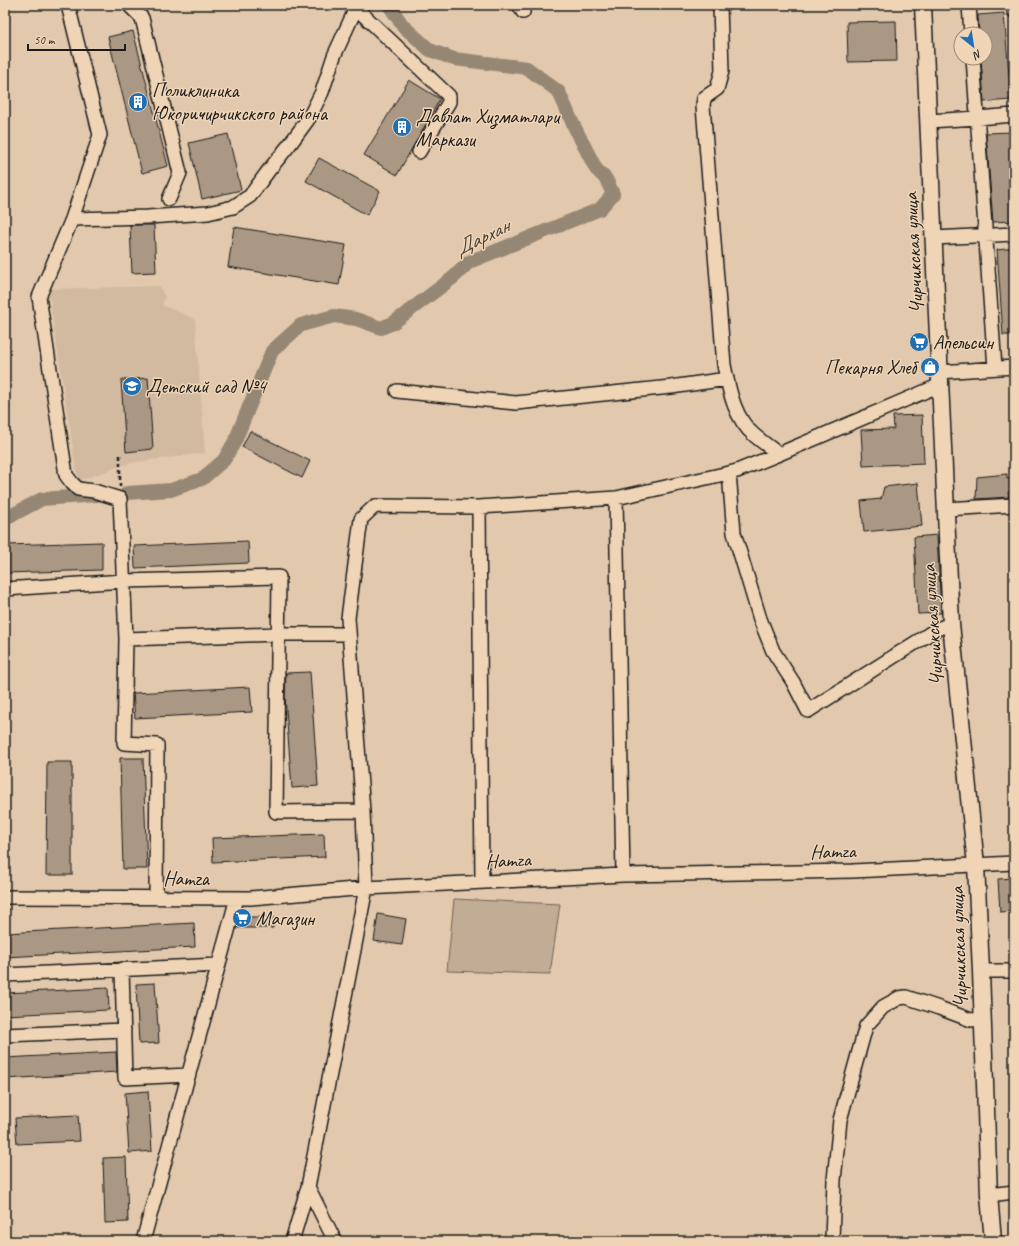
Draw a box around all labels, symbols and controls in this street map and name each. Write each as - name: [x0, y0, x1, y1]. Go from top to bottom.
- scale bar: [28, 26, 125, 52]
- north arrow: [953, 26, 993, 66]
- text: 50 m: [34, 32, 56, 48]
- text: N: [970, 47, 984, 64]
- place label: Поликлиника Юкоричирчикского района: [152, 78, 329, 126]
- building icon: Поликлиника Юкоричирчикского района: [127, 91, 149, 113]
- place label: Давлат Хизматлари Маркази: [416, 104, 561, 152]
- building icon: Давлат Хизматлари Маркази: [391, 116, 413, 138]
- street label: Чирчикская улица: [898, 191, 929, 314]
- water label: Дархан: [450, 211, 516, 262]
- place label: Апельсин: [933, 330, 995, 355]
- supermarket icon: Апельсин: [908, 331, 930, 353]
- place label: Пекарня Хлеб: [825, 355, 920, 380]
- shop icon: Пекарня Хлеб: [919, 356, 941, 378]
- place label: Детский сад №4: [146, 374, 268, 399]
- school or university icon: Детский сад №4: [121, 375, 143, 397]
- street label: Чирчикская улица: [916, 562, 949, 686]
- street label: Hamza: [810, 839, 858, 864]
- street label: Hamza: [485, 847, 533, 874]
- street label: Hamza: [163, 866, 211, 891]
- street label: Чирчикская улица: [944, 885, 973, 1008]
- place label: Магазин: [256, 906, 316, 931]
- supermarket icon: Магазин: [231, 907, 253, 929]

